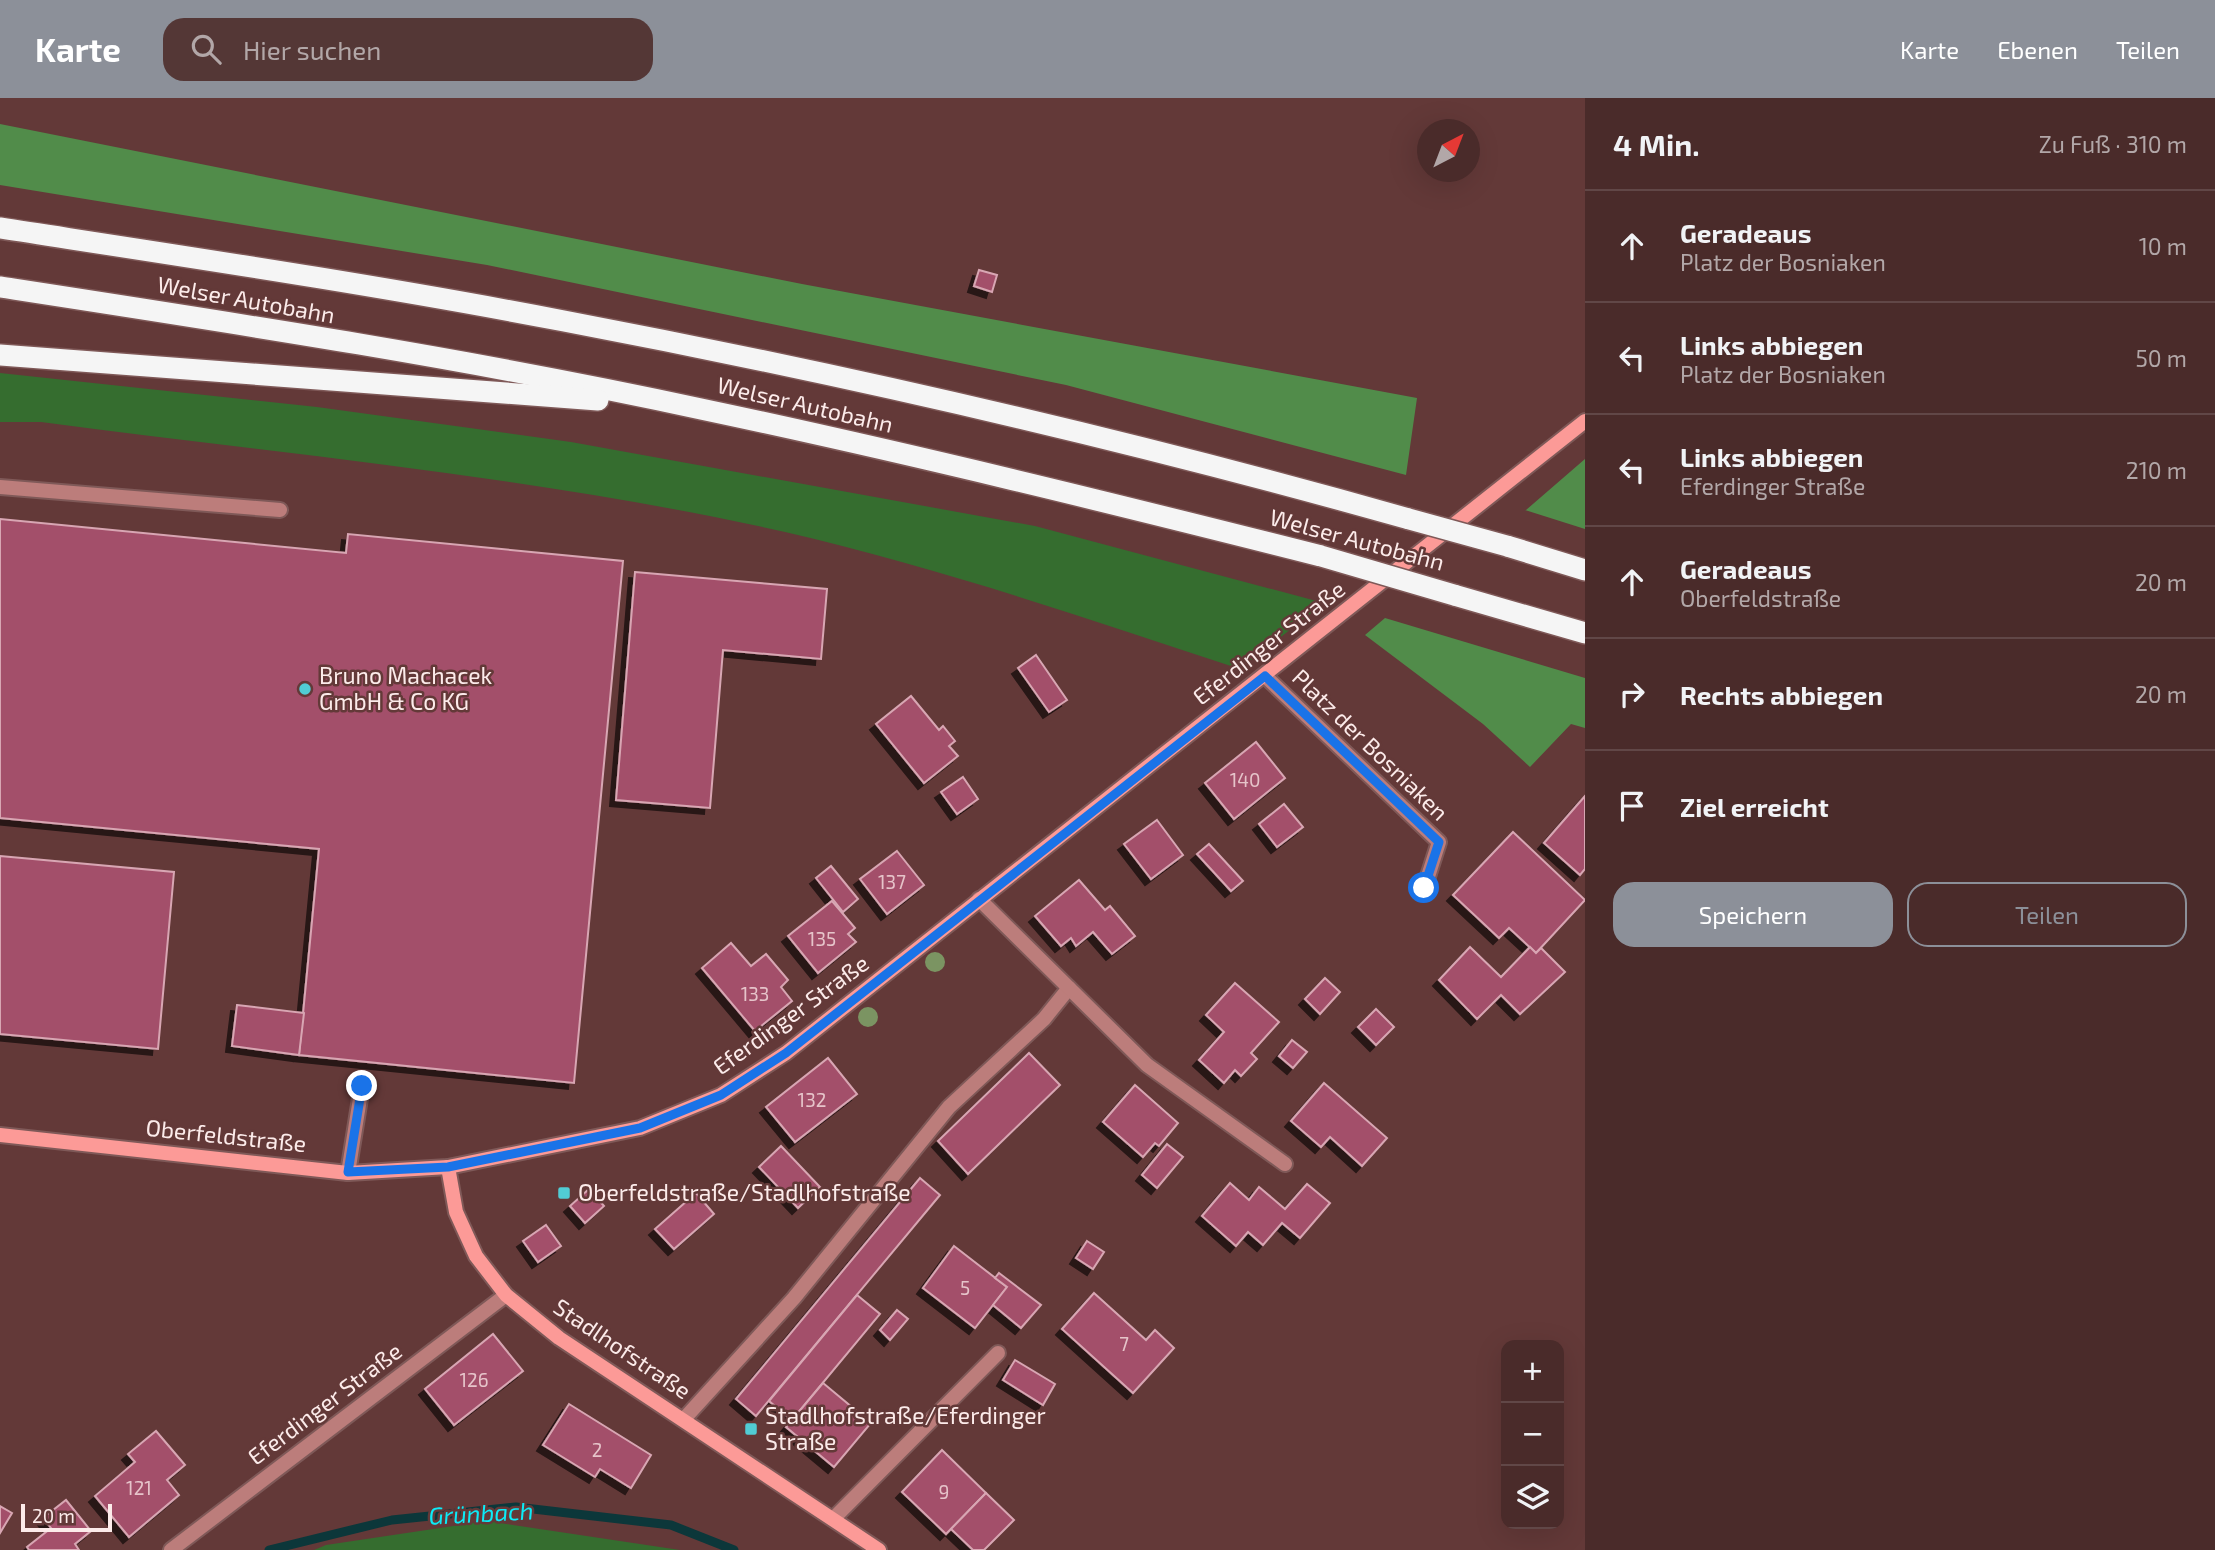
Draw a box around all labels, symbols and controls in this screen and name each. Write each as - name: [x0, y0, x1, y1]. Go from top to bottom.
- search box: [163, 18, 653, 81]
- text: Karte: [35, 29, 121, 69]
- icon: search: [187, 30, 225, 68]
- text: Hier suchen: [243, 34, 381, 65]
- text: Karte: [1900, 35, 1959, 64]
- text: Ebenen: [1997, 35, 2078, 64]
- text: Teilen: [2116, 35, 2180, 64]
- north arrow: [1417, 119, 1480, 182]
- text: 4 Min.: [1613, 126, 1700, 162]
- text: Zu Fuß · 310 m: [2039, 130, 2187, 158]
- text: Geradeaus: [1680, 217, 1812, 248]
- icon: ahead: [1613, 227, 1651, 265]
- text: 10 m: [2139, 232, 2187, 260]
- text: Platz der Bosniaken: [1680, 248, 1886, 276]
- street label: Welser Autobahn: [155, 270, 337, 328]
- text: Links abbiegen: [1680, 329, 1864, 360]
- icon: left: [1613, 339, 1651, 377]
- text: 50 m: [2136, 344, 2187, 372]
- text: Platz der Bosniaken: [1680, 360, 1886, 388]
- street label: Welser Autobahn: [715, 370, 896, 438]
- text: Links abbiegen: [1680, 441, 1864, 472]
- icon: left: [1613, 451, 1651, 489]
- text: 210 m: [2126, 456, 2187, 484]
- text: Eferdinger Straße: [1680, 472, 1865, 500]
- street label: Welser Autobahn: [1267, 502, 1448, 576]
- text: Geradeaus: [1680, 553, 1812, 584]
- icon: ahead: [1613, 563, 1651, 601]
- text: 20 m: [2135, 568, 2187, 596]
- street label: Eferdinger Straße: [1187, 574, 1350, 710]
- text: Oberfeldstraße: [1680, 584, 1841, 612]
- place label: Bruno Machacek GmbH & Co KG: [319, 661, 493, 715]
- street label: Platz der Bosniaken: [1287, 663, 1454, 826]
- icon: right: [1613, 675, 1651, 713]
- text: Rechts abbiegen: [1680, 679, 1883, 710]
- text: 20 m: [2135, 680, 2187, 708]
- marker: Bruno Machacek GmbH & Co KG: [297, 681, 313, 697]
- house number: 140: [1230, 768, 1260, 791]
- icon: arrive: [1613, 787, 1651, 825]
- text: Ziel erreicht: [1680, 791, 1829, 822]
- house number: 137: [878, 870, 906, 893]
- route start: [1408, 872, 1439, 903]
- button: Speichern: [1613, 882, 1893, 947]
- button: Teilen: [1907, 882, 2187, 947]
- house number: 135: [808, 927, 836, 950]
- street label: Eferdinger Straße: [707, 948, 874, 1080]
- house number: 133: [741, 982, 769, 1005]
- route end: [346, 1070, 377, 1101]
- house number: 132: [798, 1088, 826, 1111]
- street label: Oberfeldstraße: [145, 1113, 308, 1157]
- place label: Oberfeldstraße/Stadlhofstraße: [578, 1178, 911, 1206]
- marker: Oberfeldstraße/Stadlhofstraße: [556, 1185, 572, 1201]
- house number: 5: [960, 1276, 970, 1299]
- street label: Stadlhofstraße: [549, 1292, 696, 1404]
- house number: 7: [1119, 1332, 1129, 1355]
- street label: Eferdinger Straße: [242, 1336, 407, 1470]
- map controls: [1501, 1340, 1564, 1529]
- button: +: [1501, 1340, 1564, 1403]
- house number: 126: [459, 1368, 489, 1391]
- place label: Stadlhofstraße/Eferdinger Straße: [765, 1401, 1046, 1455]
- button: −: [1501, 1403, 1564, 1466]
- marker: Stadlhofstraße/Eferdinger Straße: [743, 1421, 759, 1437]
- house number: 2: [592, 1438, 602, 1461]
- button: layers: [1501, 1466, 1564, 1529]
- house number: 121: [126, 1476, 152, 1499]
- house number: 9: [939, 1480, 949, 1503]
- water label: Grünbach: [428, 1495, 534, 1530]
- scale bar: [21, 1501, 112, 1533]
- text: 20 m: [32, 1504, 75, 1527]

